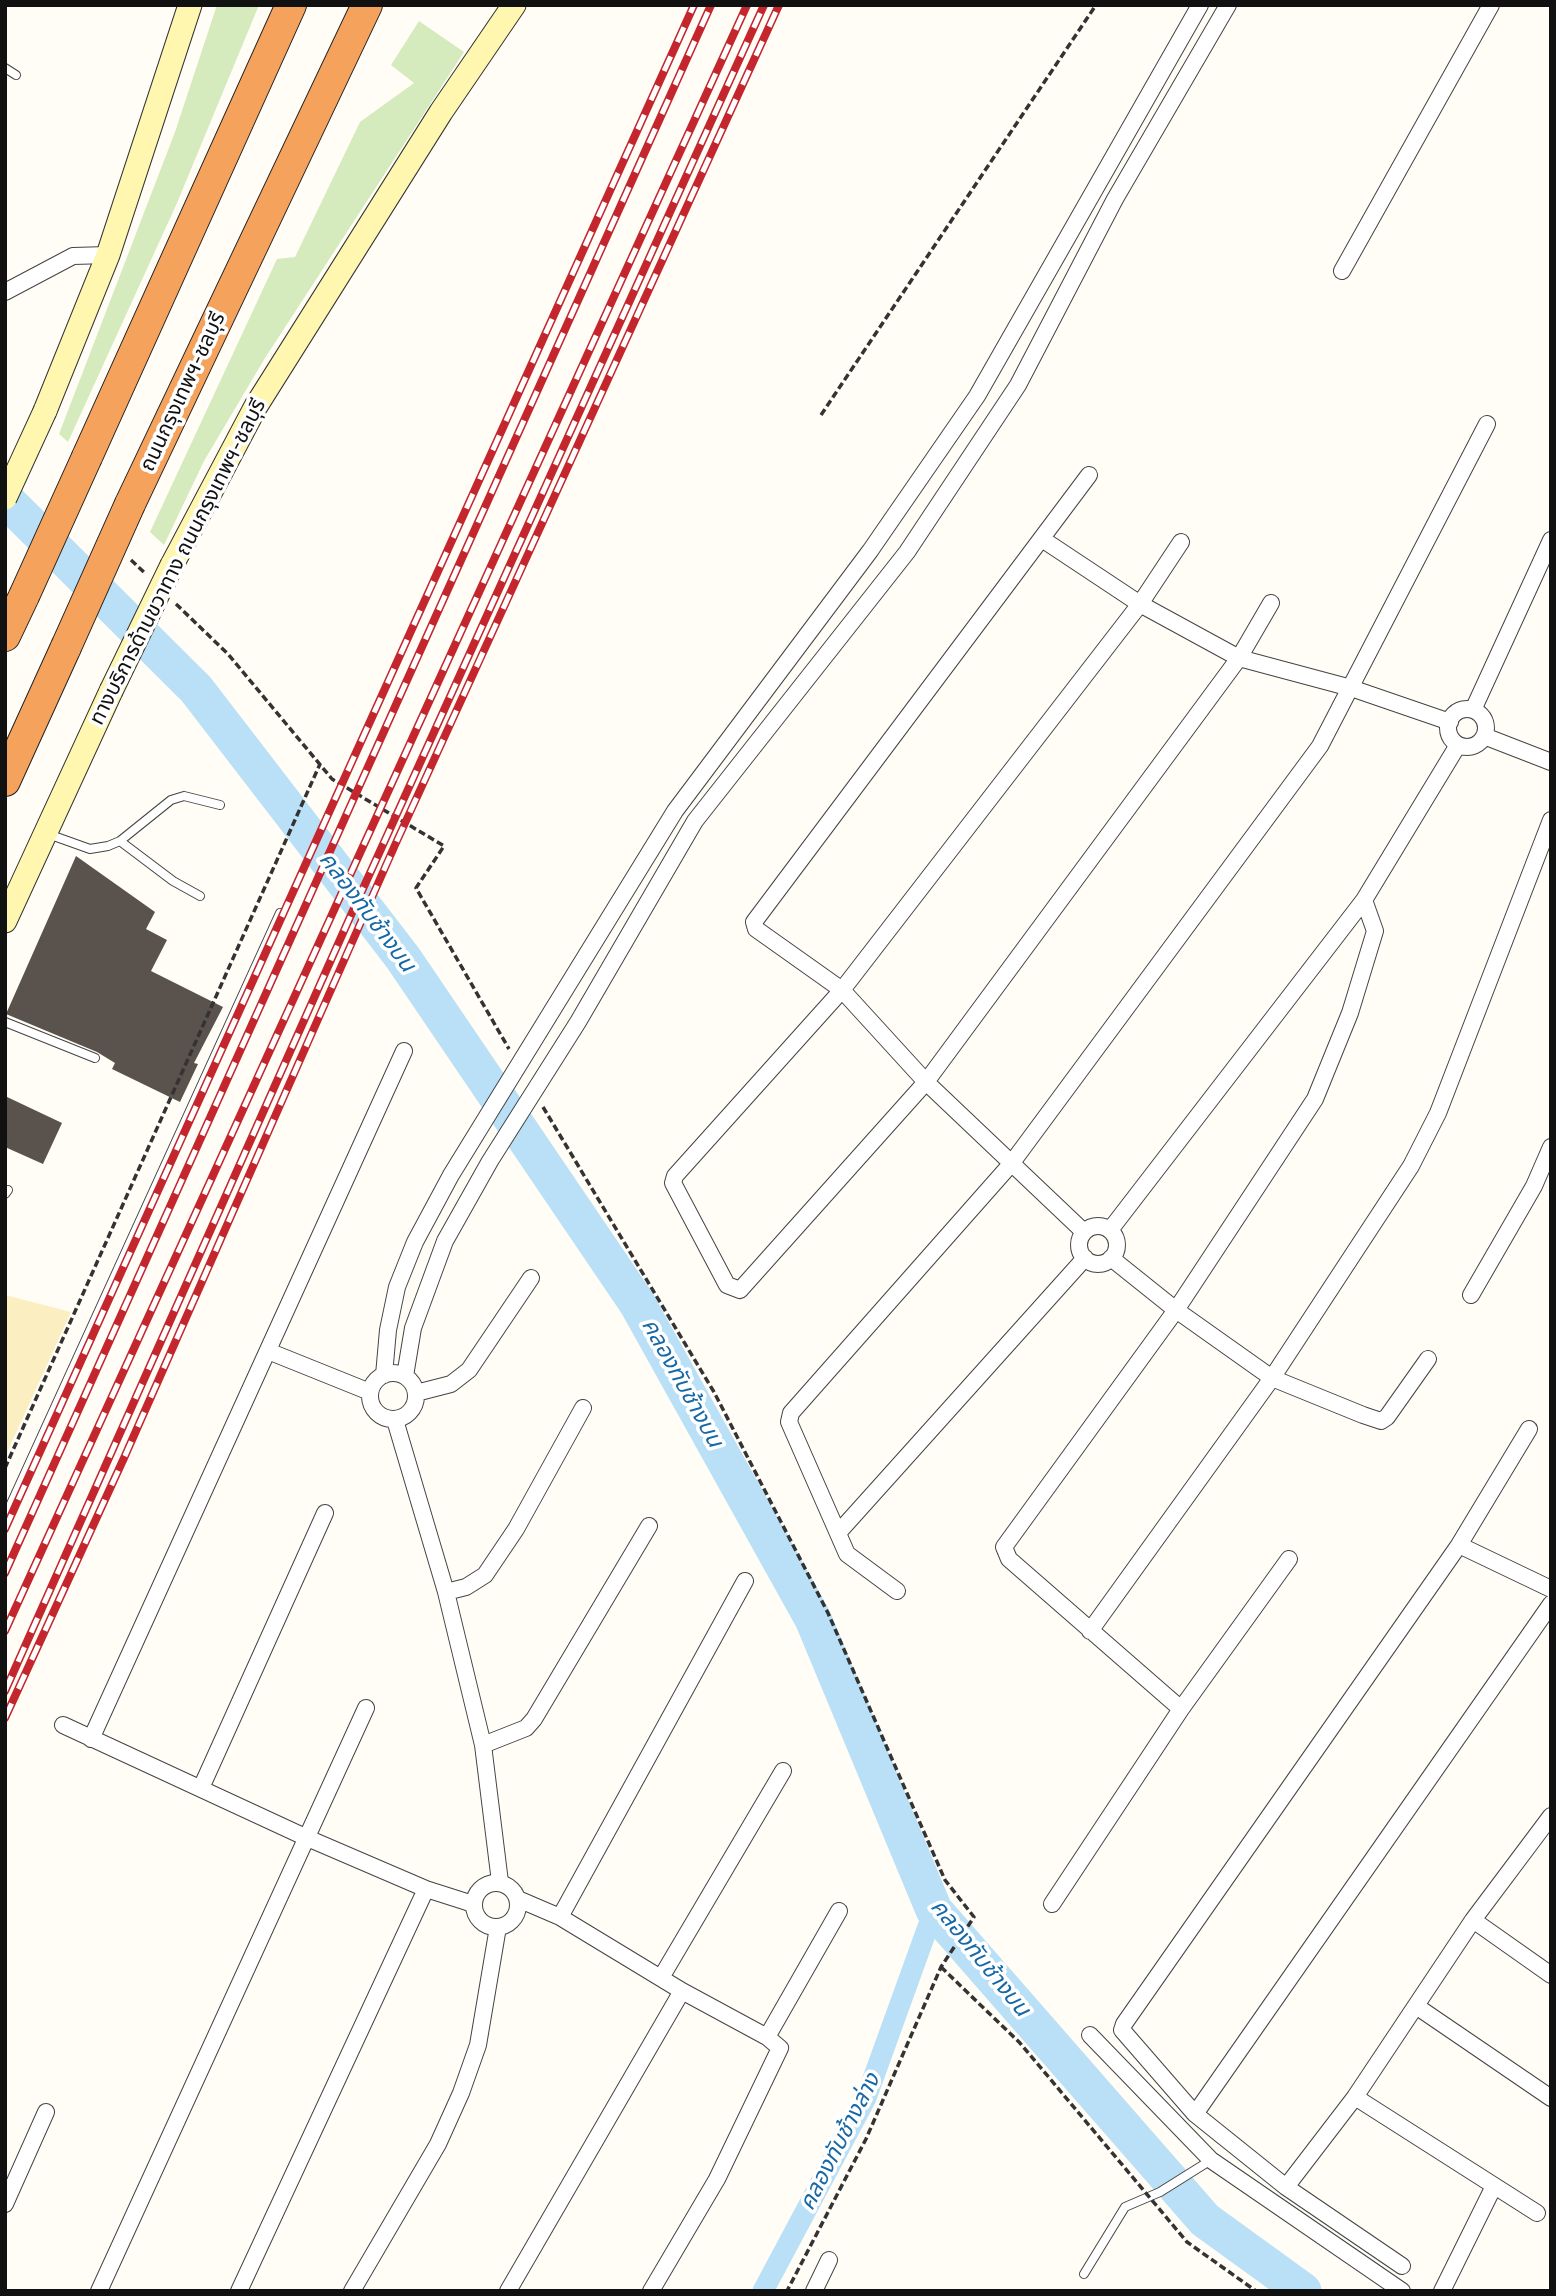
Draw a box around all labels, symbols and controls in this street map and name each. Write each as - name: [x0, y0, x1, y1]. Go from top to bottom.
- street label: ถนนกรุงเทพฯ-ชลบุรี: [135, 308, 231, 476]
- street label: ทางบริการด้านขวาทาง ถนนกรุงเทพฯ-ชลบุรี: [85, 395, 271, 729]
- water label: คลองทับช้างบน: [313, 847, 421, 977]
- water label: คลองทับช้างบน: [635, 1314, 729, 1452]
- water label: คลองทับช้างบน: [924, 1894, 1036, 2022]
- water label: คลองทับช้างล่าง: [794, 2069, 886, 2215]

